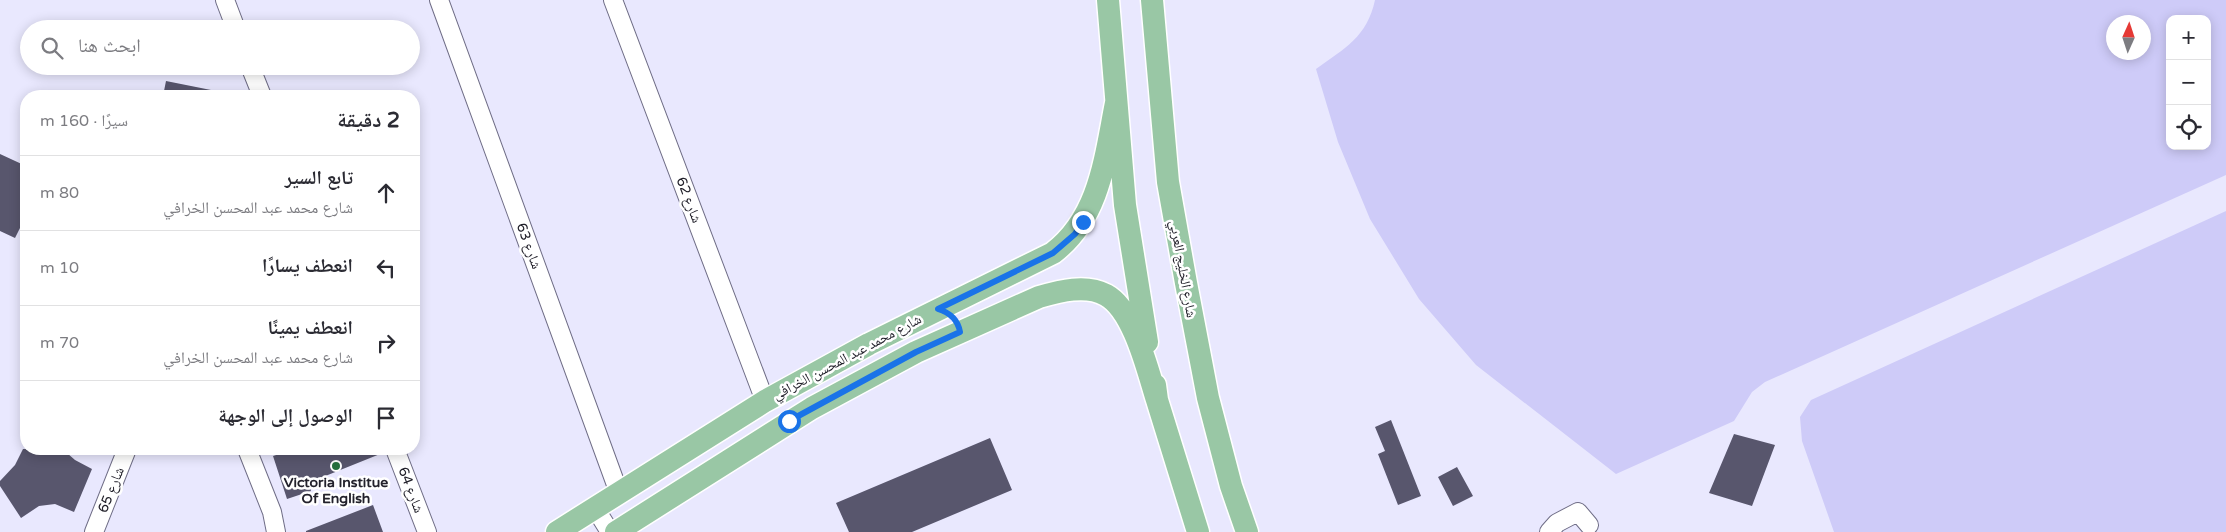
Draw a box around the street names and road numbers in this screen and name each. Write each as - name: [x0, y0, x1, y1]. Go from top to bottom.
- street label: شارع 62: [672, 175, 706, 226]
- street label: شارع الخليج العربي: [1164, 219, 1200, 319]
- street label: شارع 63: [512, 221, 545, 272]
- street label: شارع محمد عبد المحسن الخرافي: [770, 311, 926, 406]
- street label: شارع 65: [94, 465, 129, 516]
- street label: شارع 64: [394, 465, 428, 516]

